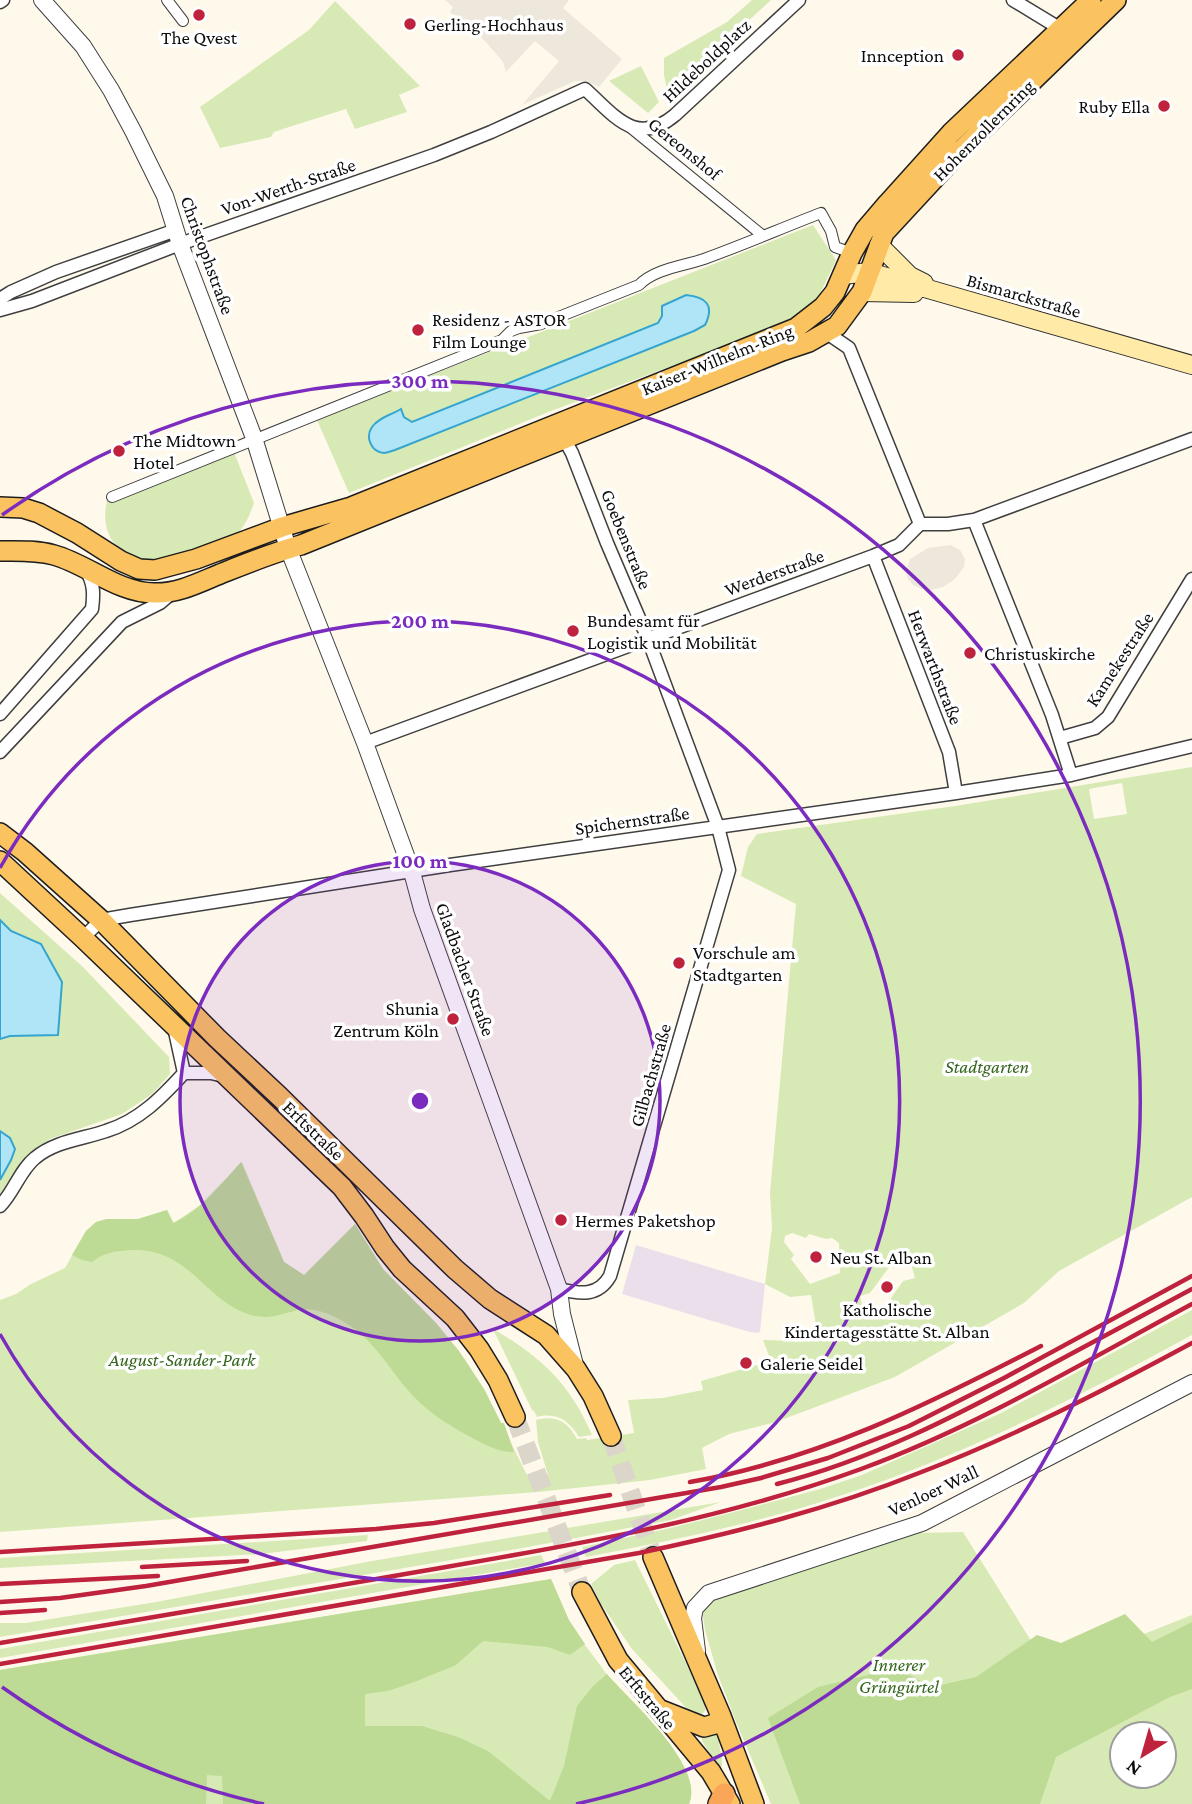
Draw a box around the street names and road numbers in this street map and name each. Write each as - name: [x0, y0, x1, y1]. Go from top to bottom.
- street label: Hildeboldplatz: [658, 14, 755, 107]
- street label: Hohenzollernring: [928, 75, 1038, 185]
- street label: Gereonshof: [644, 113, 726, 185]
- street label: Von-Werth-Straße: [218, 154, 358, 219]
- street label: Christophstraße: [176, 193, 239, 317]
- street label: Bismarckstraße: [964, 269, 1083, 322]
- street label: Kaiser-Wilhelm-Ring: [638, 320, 796, 399]
- street label: Goebenstraße: [597, 486, 656, 592]
- street label: Werderstraße: [722, 545, 827, 600]
- street label: Herwarthstraße: [904, 607, 967, 728]
- street label: Kamekestraße: [1081, 608, 1158, 710]
- street label: Spichernstraße: [574, 802, 690, 839]
- street label: Gladbacher Straße: [432, 900, 499, 1039]
- street label: Gilbachstraße: [626, 1021, 675, 1129]
- street label: Erftstraße: [279, 1096, 349, 1165]
- street label: Venloer Wall: [885, 1460, 982, 1520]
- street label: Erftstraße: [615, 1661, 680, 1733]

